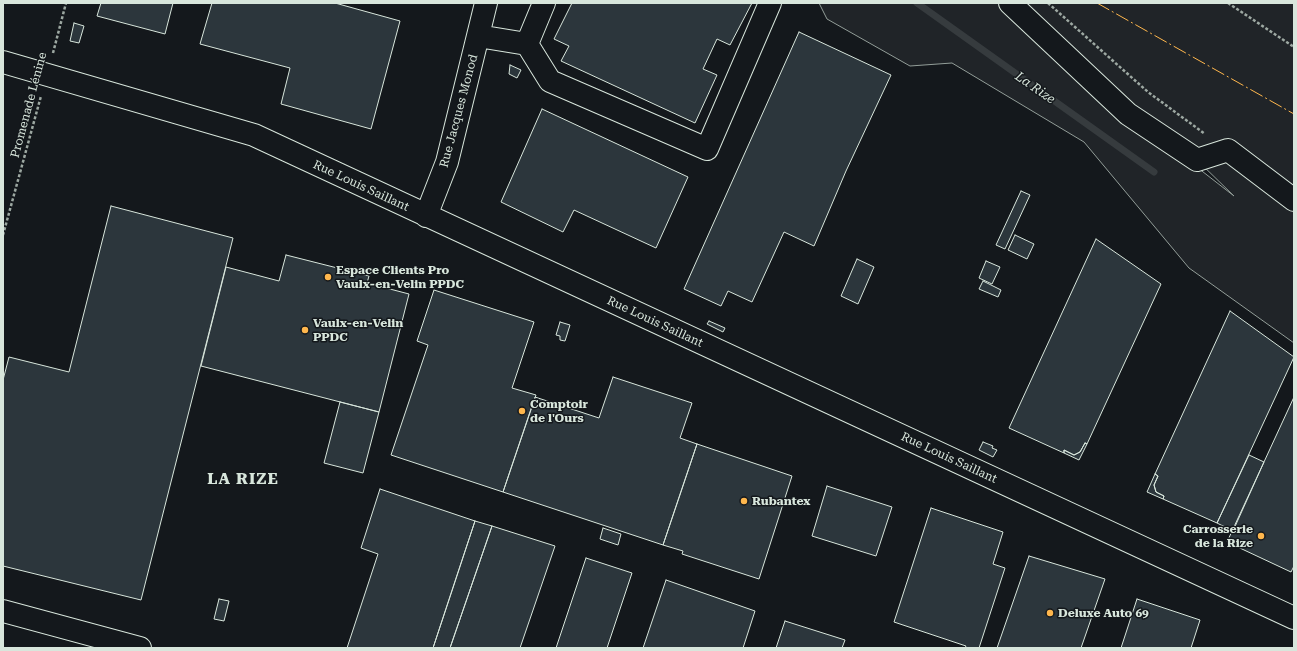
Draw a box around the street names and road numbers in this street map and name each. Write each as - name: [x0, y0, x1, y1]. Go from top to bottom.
- street label: Promenade Lénine: [8, 51, 50, 159]
- street label: Rue Jacques Monod: [437, 53, 481, 169]
- street label: Rue Louis Saillant: [311, 157, 411, 215]
- street label: Rue Louis Saillant: [605, 293, 705, 351]
- street label: Rue Louis Saillant: [899, 429, 999, 487]

